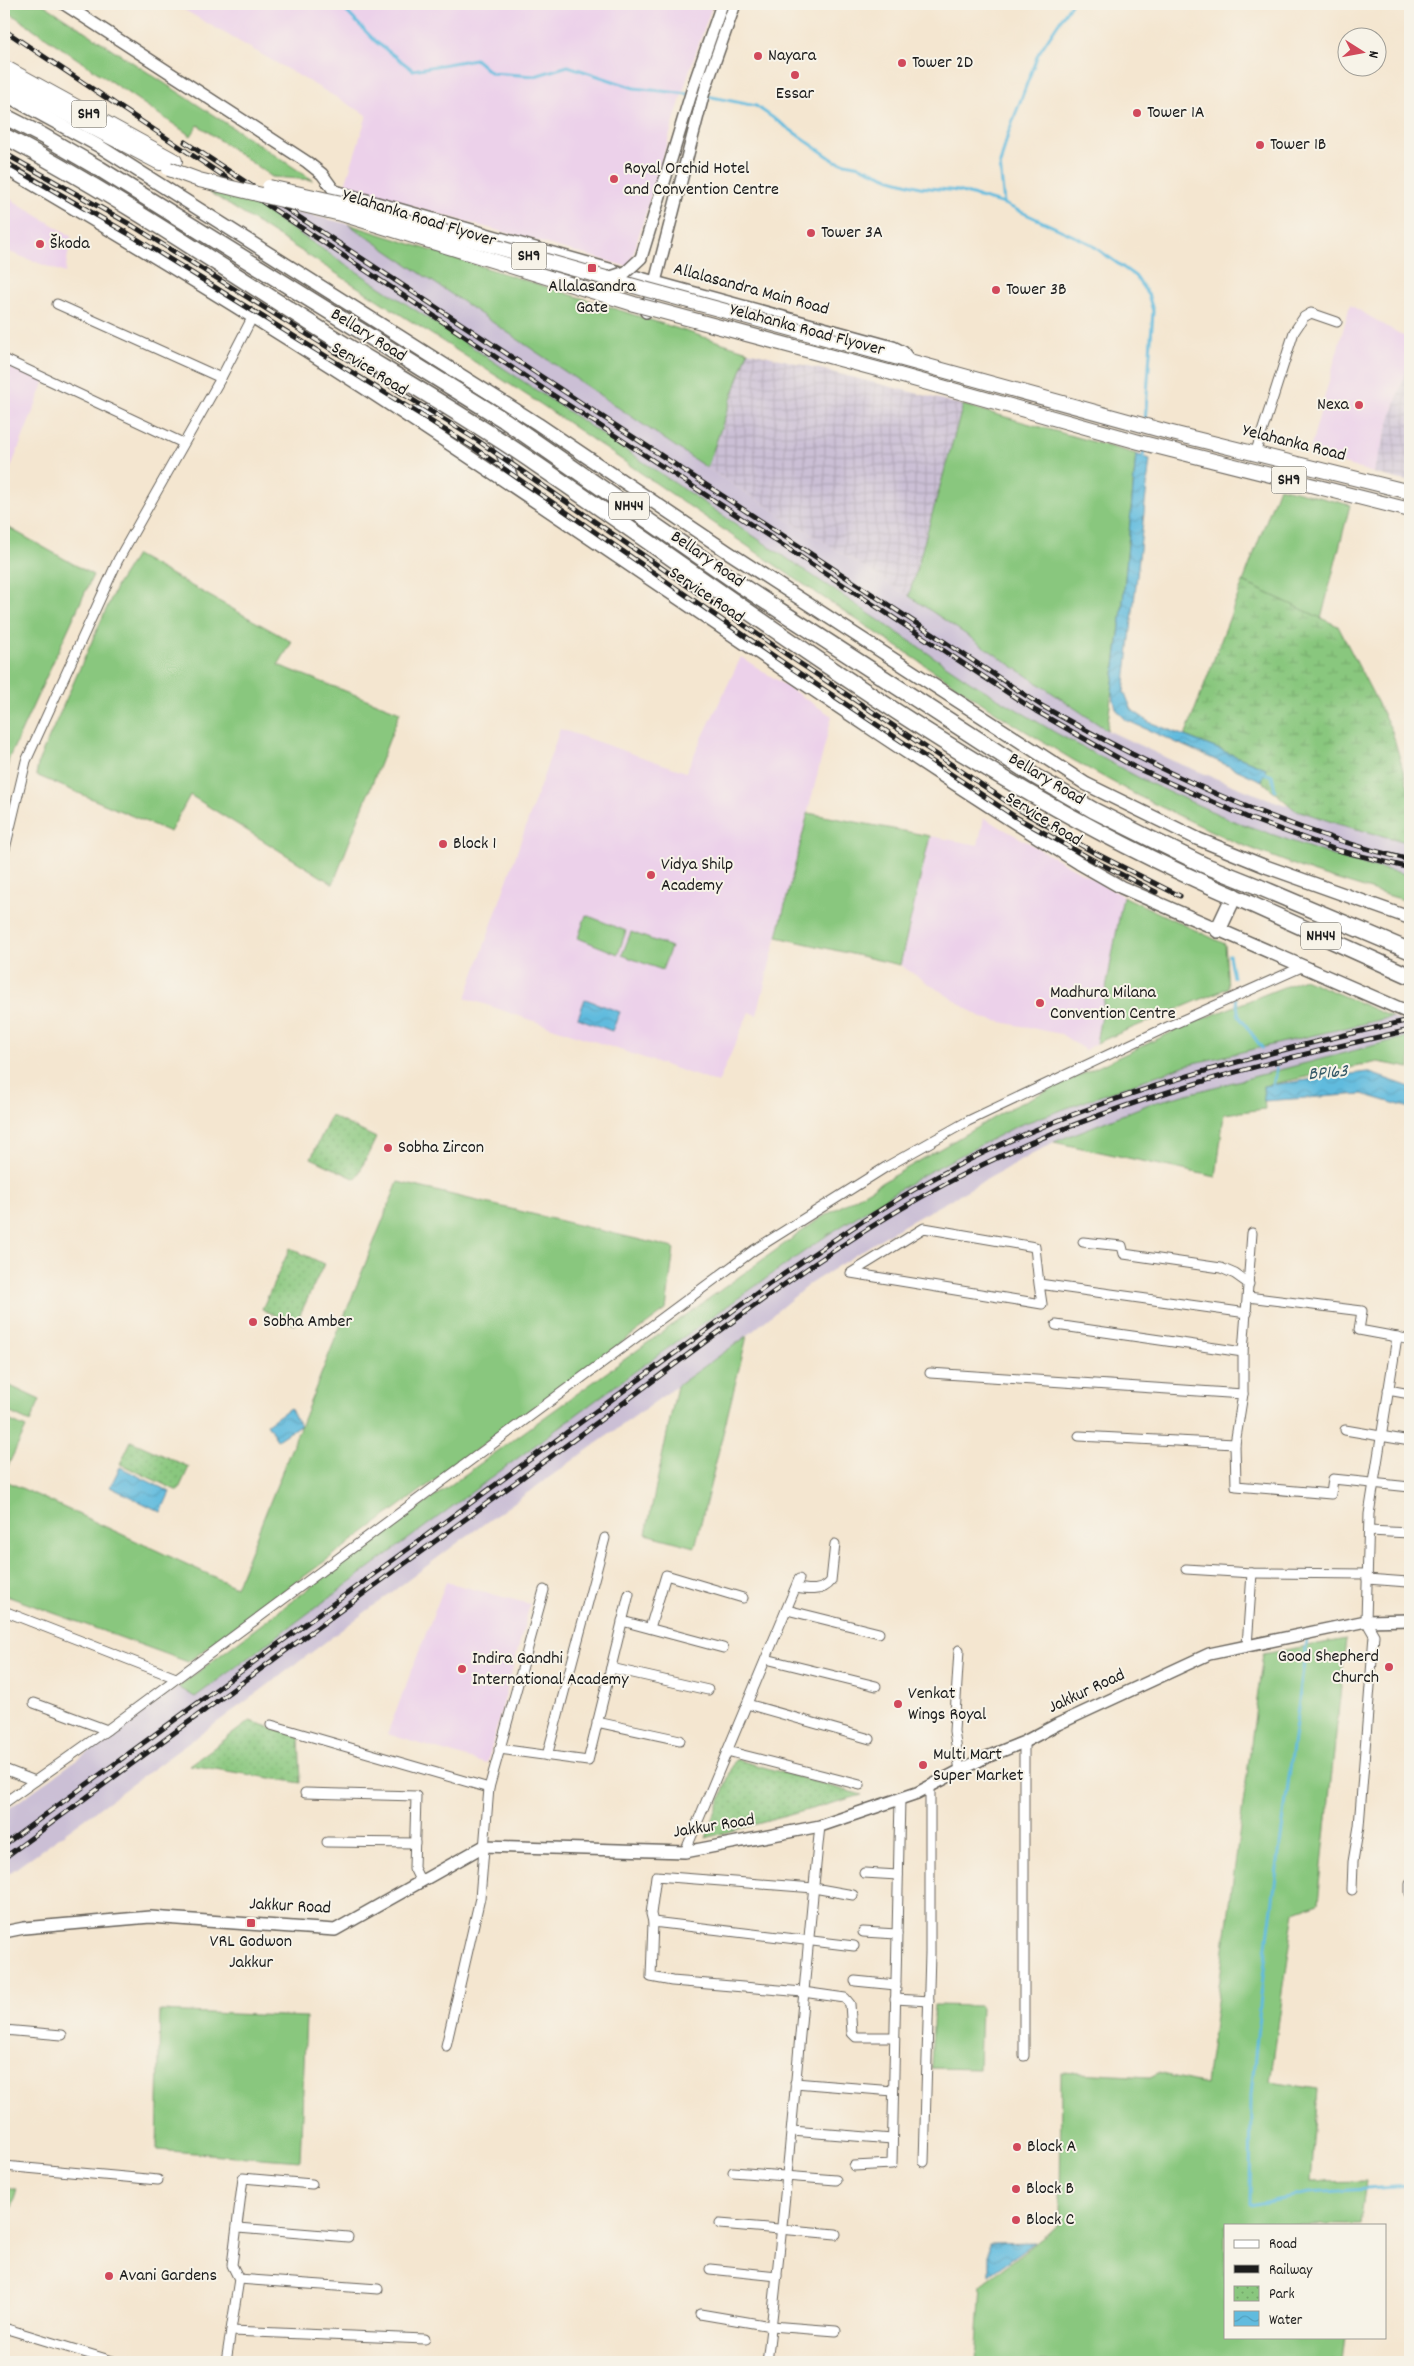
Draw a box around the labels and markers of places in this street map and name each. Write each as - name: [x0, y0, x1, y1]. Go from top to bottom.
- place label: Nayara: [768, 44, 817, 69]
- marker: Nayara: [752, 50, 764, 62]
- place label: Tower 2D: [912, 51, 973, 76]
- marker: Tower 2D: [896, 57, 908, 69]
- marker: Essar: [789, 69, 801, 81]
- place label: Essar: [776, 82, 815, 107]
- place label: Tower 1A: [1147, 101, 1205, 126]
- marker: Tower 1A: [1131, 107, 1143, 119]
- place label: Tower 1B: [1270, 133, 1326, 158]
- marker: Tower 1B: [1254, 139, 1266, 151]
- place label: Royal Orchid Hotel and Convention Centre: [624, 157, 779, 203]
- marker: Royal Orchid Hotel and Convention Centre: [608, 173, 620, 185]
- place label: Tower 3A: [821, 221, 883, 246]
- marker: Tower 3A: [805, 227, 817, 239]
- place label: Škoda: [50, 232, 90, 257]
- marker: Škoda: [34, 238, 46, 250]
- marker: Allalasandra Gate: [586, 262, 598, 274]
- place label: Allalasandra Gate: [548, 275, 636, 321]
- place label: Tower 3B: [1006, 278, 1066, 303]
- marker: Tower 3B: [990, 284, 1002, 296]
- place label: Nexa: [1317, 393, 1350, 418]
- marker: Nexa: [1353, 399, 1365, 411]
- place label: Block 1: [453, 832, 497, 857]
- marker: Block 1: [437, 838, 449, 850]
- place label: Vidya Shilp Academy: [661, 853, 733, 899]
- marker: Vidya Shilp Academy: [645, 869, 657, 881]
- place label: Madhura Milana Convention Centre: [1050, 981, 1176, 1027]
- marker: Madhura Milana Convention Centre: [1034, 997, 1046, 1009]
- place label: Sobha Zircon: [398, 1136, 484, 1161]
- marker: Sobha Zircon: [382, 1142, 394, 1154]
- place label: Sobha Amber: [263, 1310, 352, 1335]
- marker: Sobha Amber: [247, 1316, 259, 1328]
- place label: Good Shepherd Church: [1278, 1645, 1379, 1691]
- place label: Indira Gandhi International Academy: [472, 1647, 629, 1693]
- marker: Good Shepherd Church: [1383, 1661, 1395, 1673]
- marker: Indira Gandhi International Academy: [456, 1663, 468, 1675]
- place label: Venkat Wings Royal: [908, 1682, 987, 1728]
- marker: Venkat Wings Royal: [892, 1698, 904, 1710]
- place label: Multi Mart Super Market: [933, 1743, 1024, 1789]
- marker: Multi Mart Super Market: [917, 1759, 929, 1771]
- marker: VRL Godwon Jakkur: [245, 1917, 257, 1929]
- place label: VRL Godwon Jakkur: [210, 1930, 292, 1976]
- place label: Block A: [1027, 2135, 1077, 2160]
- marker: Block A: [1011, 2141, 1023, 2153]
- place label: Block B: [1026, 2177, 1074, 2202]
- marker: Block B: [1010, 2183, 1022, 2195]
- place label: Block C: [1026, 2208, 1075, 2233]
- marker: Block C: [1010, 2214, 1022, 2226]
- place label: Avani Gardens: [119, 2264, 217, 2289]
- marker: Avani Gardens: [103, 2270, 115, 2282]

